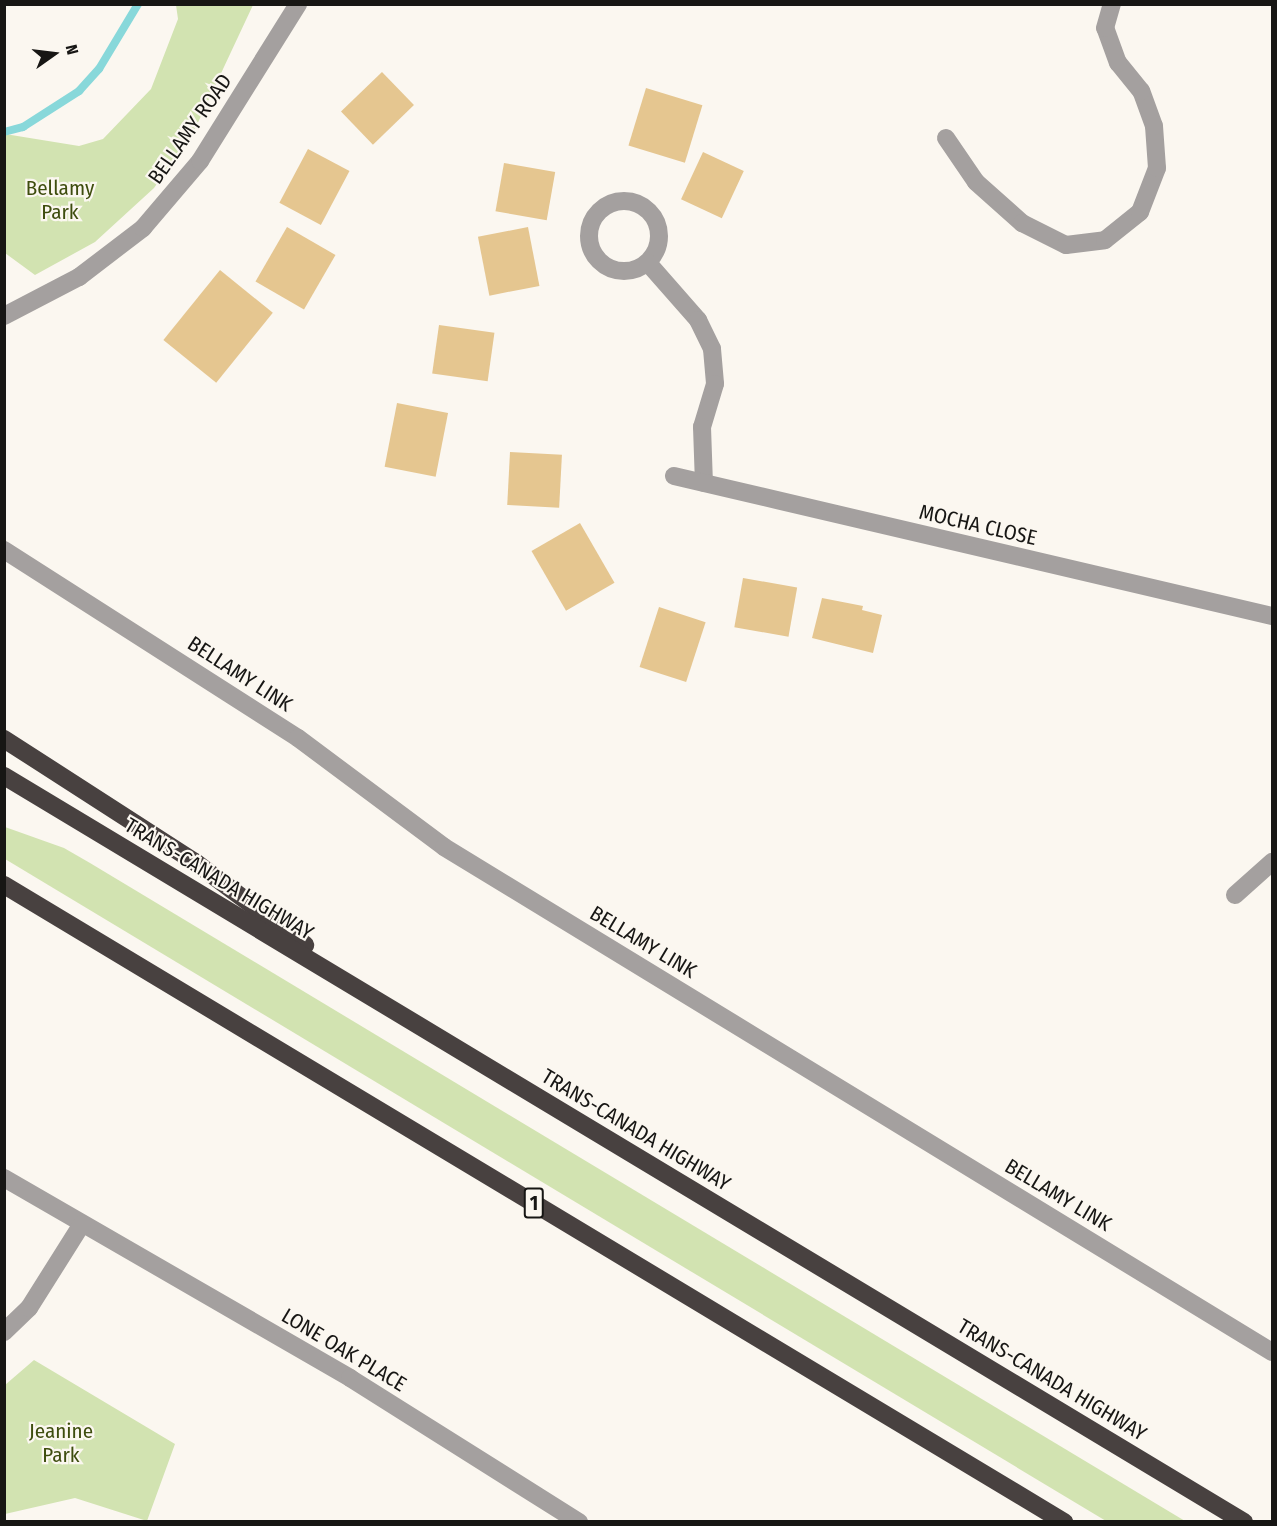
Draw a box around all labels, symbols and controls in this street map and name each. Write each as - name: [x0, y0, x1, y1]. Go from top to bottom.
- north arrow: [24, 24, 84, 84]
- text: N: [62, 43, 82, 56]
- street label: BELLAMY ROAD: [143, 69, 237, 189]
- park label: Bellamy Park: [26, 175, 94, 225]
- street label: MOCHA CLOSE: [917, 499, 1039, 551]
- street label: BELLAMY LINK: [183, 631, 297, 717]
- street label: TRANS-CANADA HIGHWAY: [120, 813, 318, 945]
- street label: BELLAMY LINK: [585, 900, 701, 984]
- street label: TRANS-CANADA HIGHWAY: [537, 1064, 735, 1196]
- street label: BELLAMY LINK: [1000, 1153, 1116, 1237]
- road number: 1: [524, 1186, 544, 1220]
- street label: LONE OAK PLACE: [277, 1303, 411, 1397]
- street label: TRANS-CANADA HIGHWAY: [953, 1314, 1151, 1446]
- park label: Jeanine Park: [29, 1418, 93, 1468]

